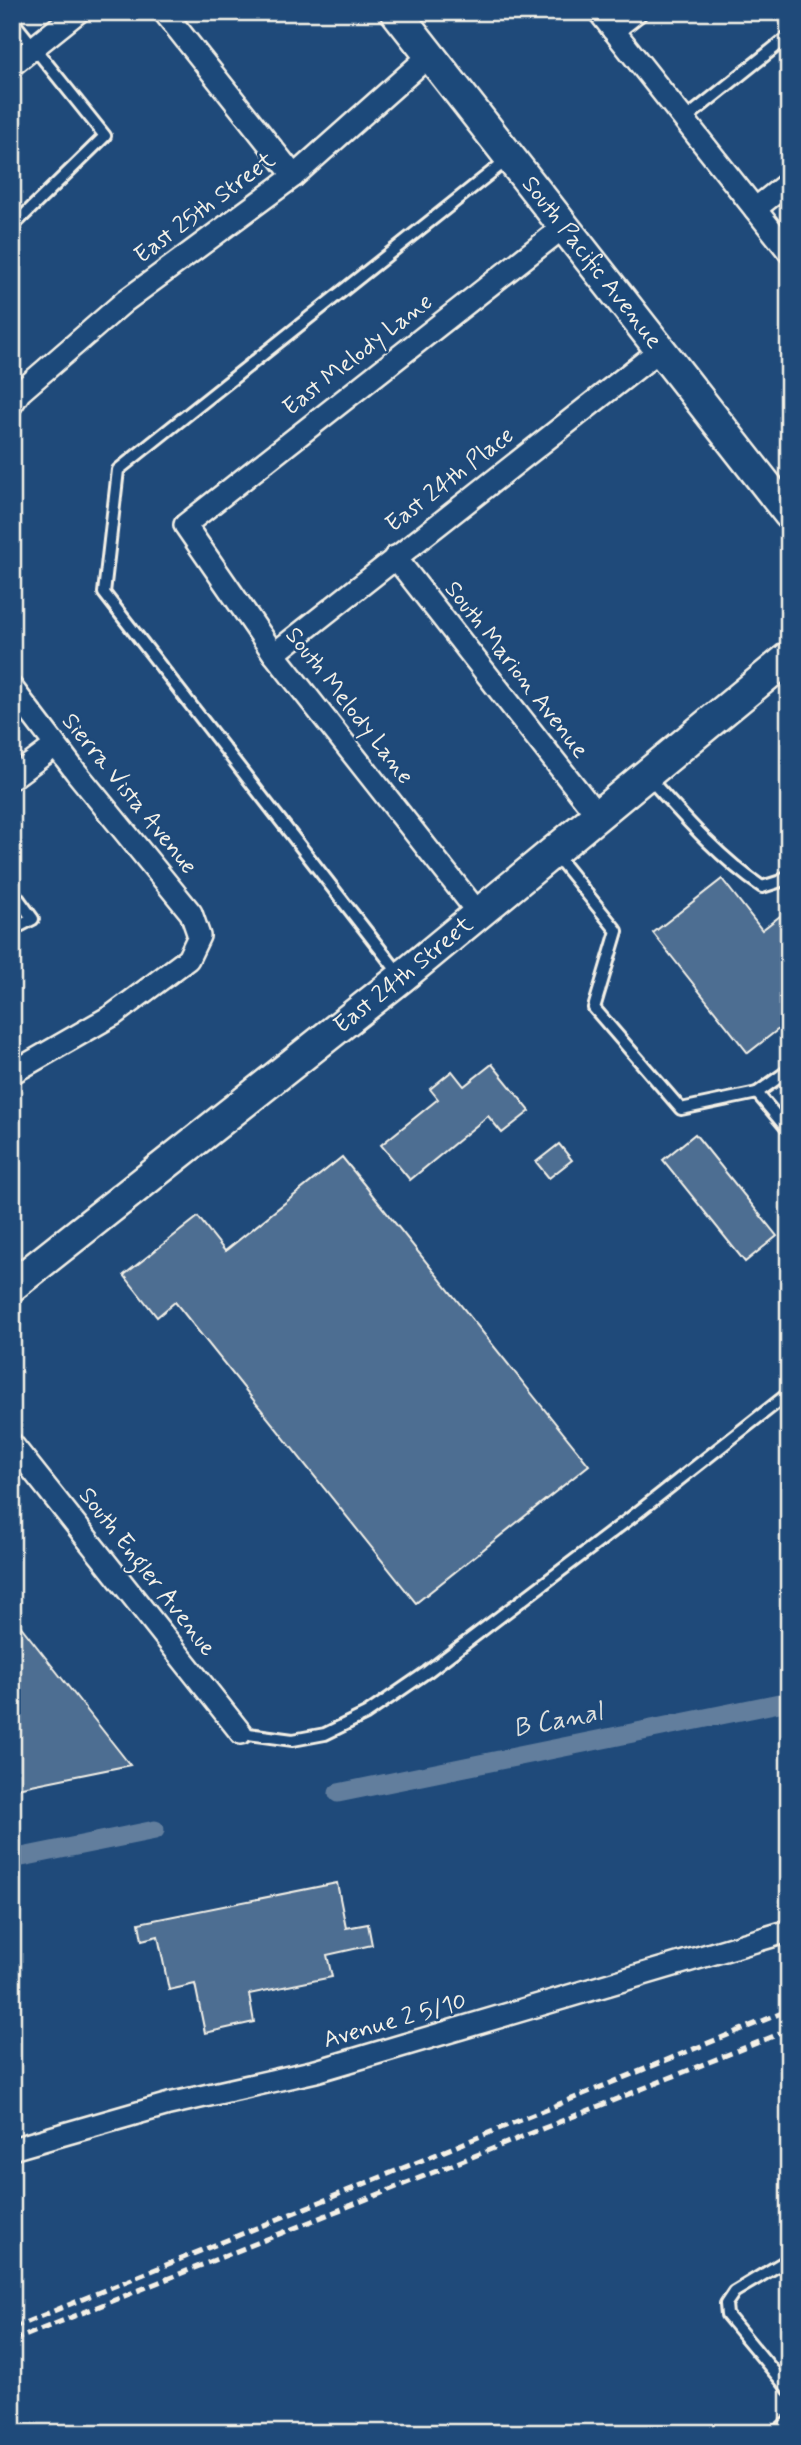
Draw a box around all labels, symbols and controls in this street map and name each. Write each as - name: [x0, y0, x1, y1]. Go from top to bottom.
- street label: East 25th Street: [128, 145, 282, 271]
- street label: South Pacific Avenue: [515, 170, 669, 355]
- street label: East Melody Lane: [277, 287, 439, 423]
- street label: East 24th Place: [380, 420, 520, 540]
- street label: South Marion Avenue: [437, 575, 595, 765]
- street label: South Melody Lane: [278, 621, 420, 791]
- street label: Sierra Vista Avenue: [54, 707, 204, 881]
- street label: East 24th Street: [327, 909, 480, 1041]
- street label: South Engler Avenue: [69, 1481, 223, 1665]
- water label: B Canal: [510, 1695, 607, 1746]
- street label: Avenue 2 5/10: [320, 1986, 470, 2056]

